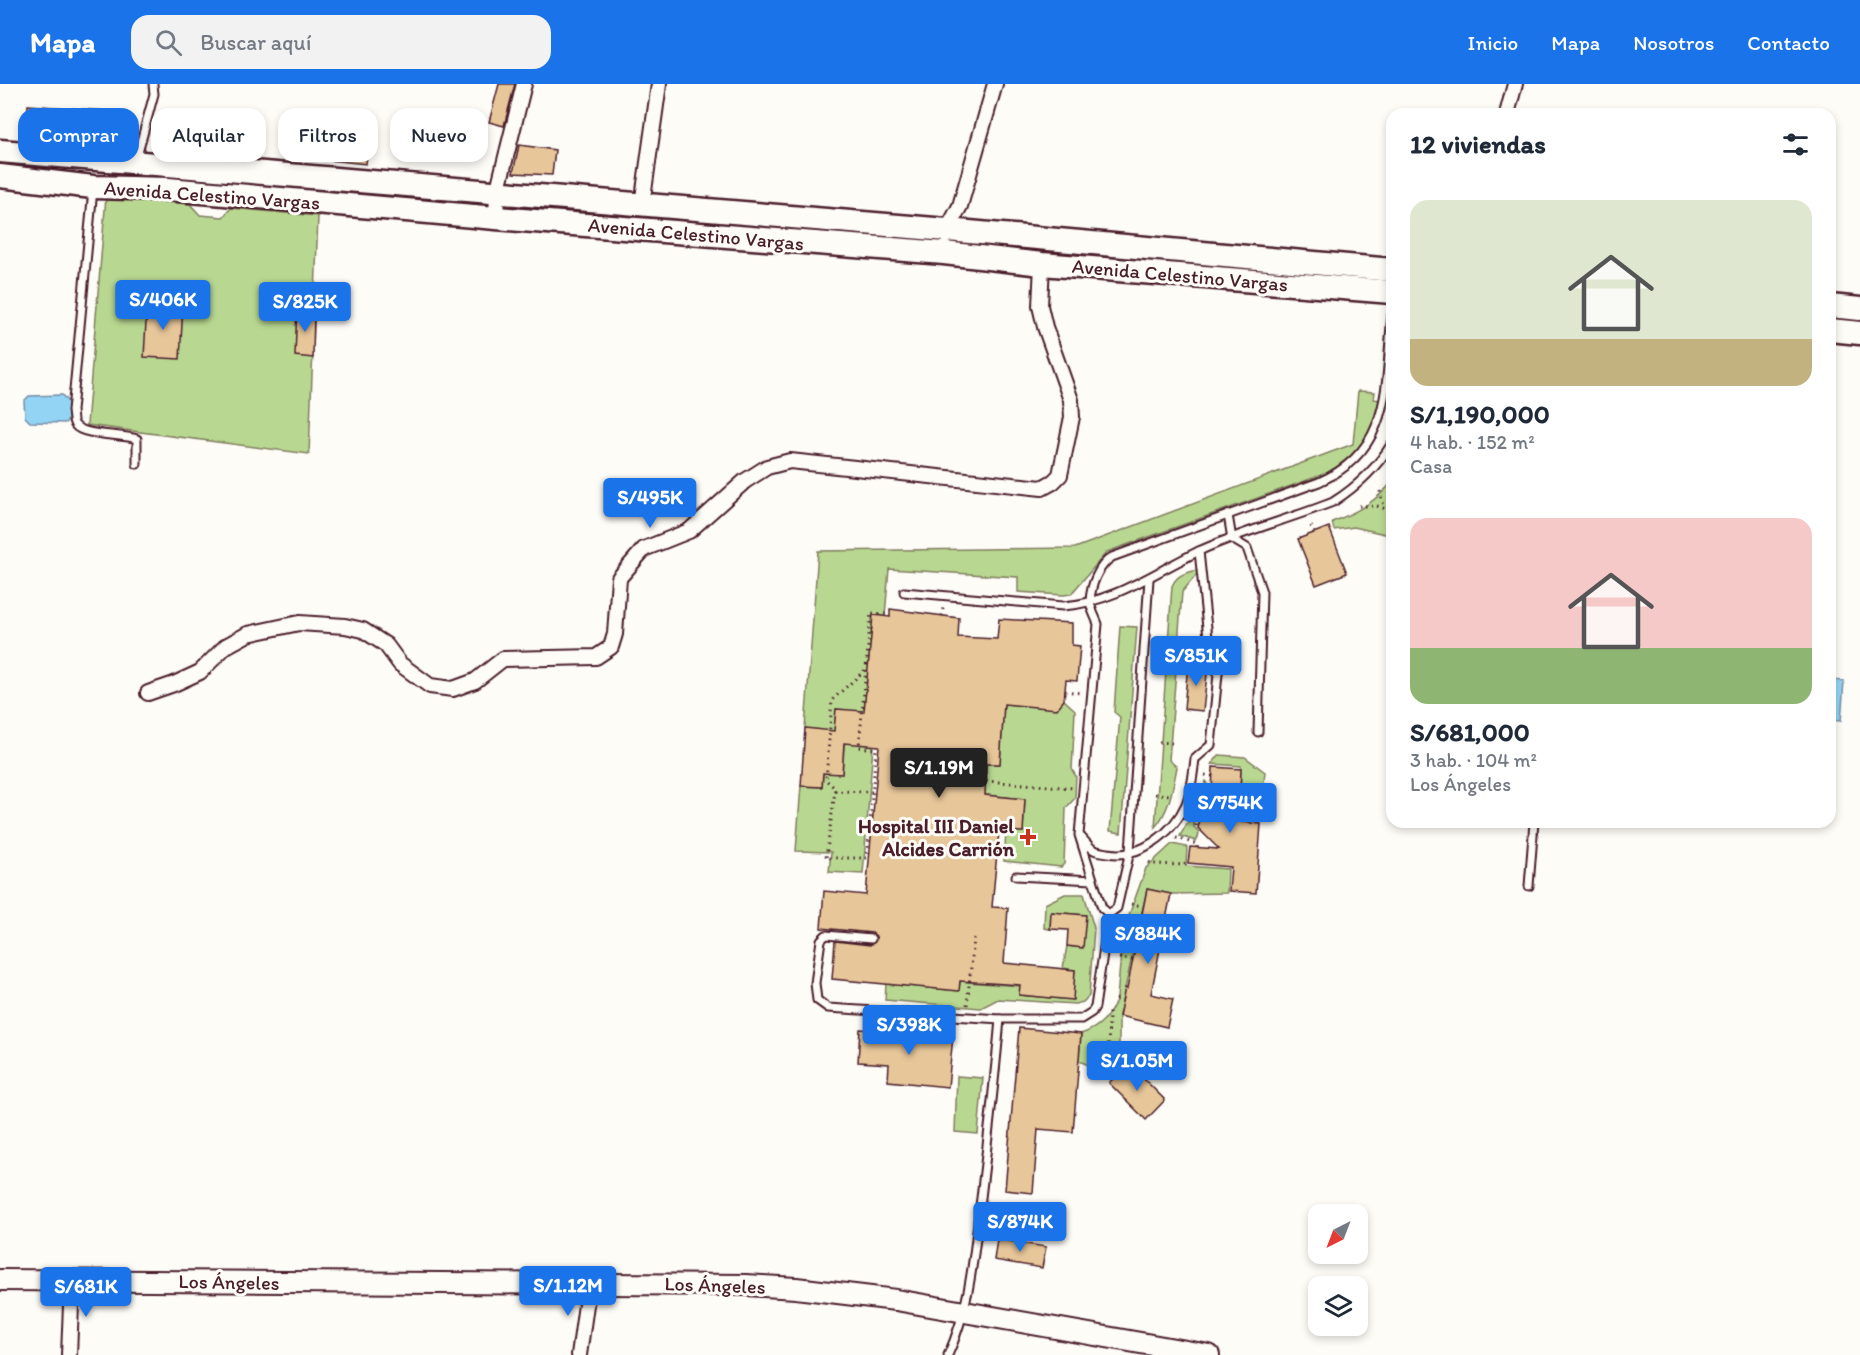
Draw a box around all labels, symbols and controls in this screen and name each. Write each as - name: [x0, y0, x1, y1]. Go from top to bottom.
- search box: [131, 15, 551, 69]
- text: Mapa: [30, 25, 95, 59]
- icon: search: [152, 26, 185, 59]
- text: Buscar aquí: [200, 29, 311, 56]
- text: Inicio: [1468, 30, 1518, 55]
- text: Mapa: [1551, 30, 1600, 55]
- text: Nosotros: [1633, 30, 1714, 55]
- text: Contacto: [1747, 30, 1830, 55]
- chip: Comprar: [18, 108, 139, 162]
- chip: Alquilar: [151, 108, 266, 162]
- chip: Filtros: [278, 108, 378, 162]
- chip: Nuevo: [390, 108, 488, 162]
- text: 12 viviendas: [1410, 128, 1546, 160]
- icon: filters: [1779, 128, 1812, 161]
- street label: Avenida Celestino Vargas: [103, 175, 321, 215]
- street label: Avenida Celestino Vargas: [587, 213, 805, 255]
- icon: home: [1557, 239, 1665, 347]
- street label: Avenida Celestino Vargas: [1071, 254, 1289, 296]
- pin: S/406K: [114, 280, 212, 331]
- pin: S/825K: [256, 282, 354, 333]
- text: S/406K: [129, 287, 197, 311]
- text: S/825K: [273, 289, 337, 313]
- text: S/1,190,000: [1410, 398, 1550, 430]
- text: 4 hab. · 152 m²: [1410, 430, 1535, 454]
- text: Casa: [1410, 454, 1452, 478]
- pin: S/495K: [601, 478, 699, 529]
- text: S/495K: [617, 485, 683, 509]
- icon: home: [1557, 557, 1665, 665]
- pin: S/851K: [1147, 636, 1245, 687]
- text: S/851K: [1164, 643, 1228, 667]
- text: S/681,000: [1410, 716, 1530, 748]
- pin: S/1.19M: [884, 748, 994, 799]
- text: 3 hab. · 104 m²: [1410, 748, 1537, 772]
- text: S/1.19M: [904, 755, 974, 779]
- text: Los Ángeles: [1410, 772, 1511, 796]
- pin: S/754K: [1181, 783, 1279, 834]
- text: S/754K: [1198, 790, 1262, 814]
- place label: Hospital III Daniel Alcides Carrión: [858, 814, 1015, 861]
- marker: Hospital III Daniel Alcides Carrión: [1019, 828, 1037, 846]
- pin: S/884K: [1099, 914, 1197, 965]
- text: S/884K: [1115, 921, 1181, 945]
- pin: S/398K: [860, 1005, 958, 1056]
- text: S/398K: [877, 1012, 941, 1036]
- pin: S/1.05M: [1082, 1041, 1192, 1092]
- text: S/1.05M: [1101, 1048, 1173, 1072]
- pin: S/874K: [971, 1202, 1069, 1253]
- north arrow: [1308, 1204, 1368, 1264]
- map controls: [1308, 1204, 1368, 1336]
- text: S/874K: [987, 1209, 1053, 1233]
- pin: S/1.12M: [513, 1266, 623, 1317]
- pin: S/681K: [37, 1267, 135, 1318]
- street label: Los Ángeles: [178, 1269, 280, 1295]
- street label: Los Ángeles: [664, 1271, 766, 1299]
- text: S/1.12M: [533, 1273, 603, 1297]
- text: S/681K: [54, 1274, 118, 1298]
- button: layers: [1308, 1276, 1368, 1336]

